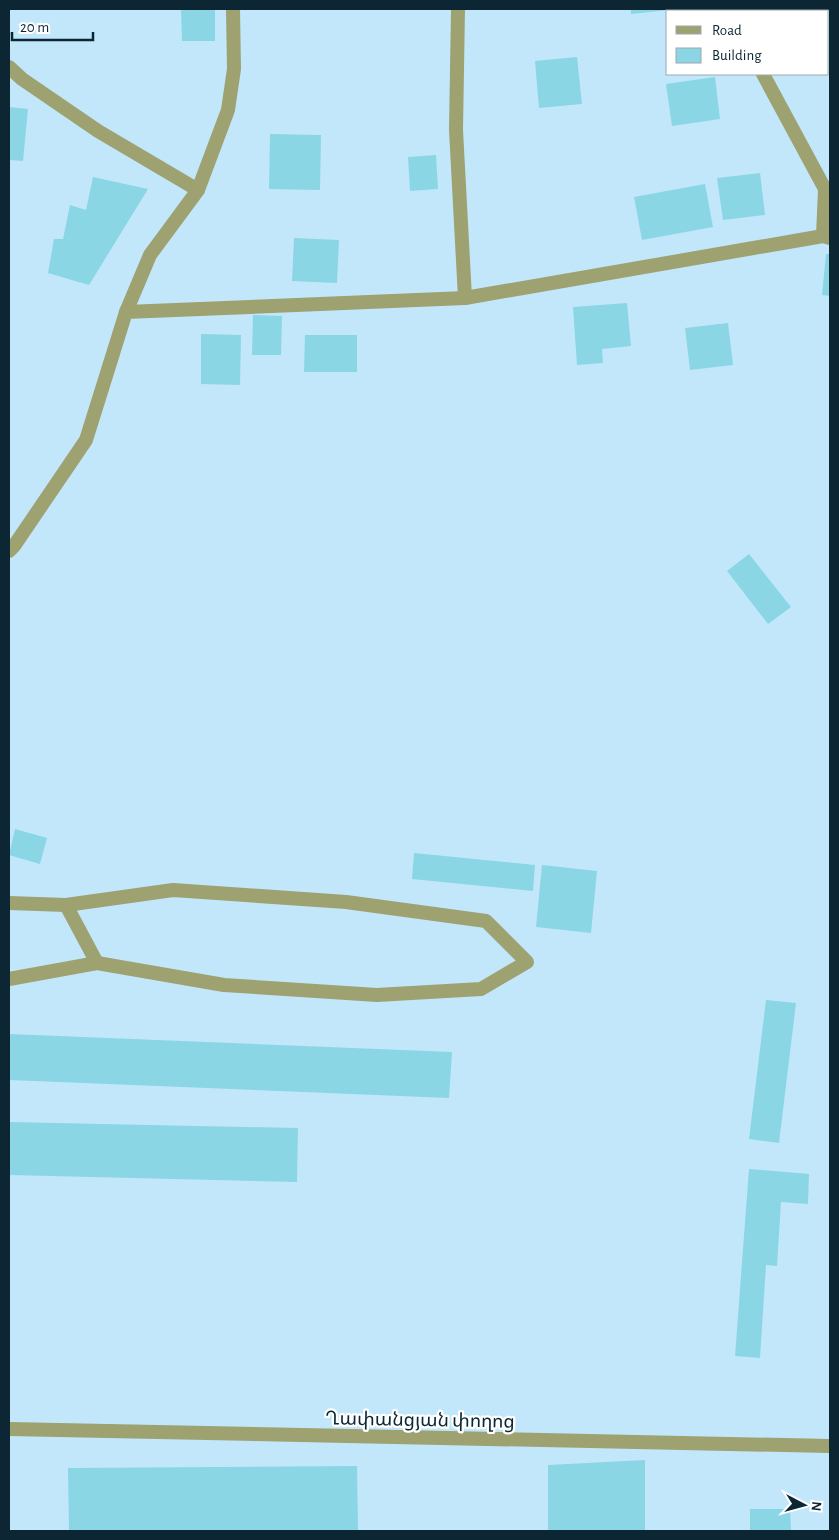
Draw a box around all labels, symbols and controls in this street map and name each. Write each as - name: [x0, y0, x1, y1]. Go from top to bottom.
- scale bar: [12, 10, 94, 42]
- legend: [666, 10, 829, 75]
- text: 20 m: [20, 20, 49, 35]
- text: Road: [712, 23, 742, 38]
- text: Building: [712, 48, 762, 63]
- street label: Ղափանցյան փողոց: [325, 1408, 515, 1433]
- north arrow: [779, 1480, 829, 1530]
- text: N: [808, 1501, 823, 1512]

